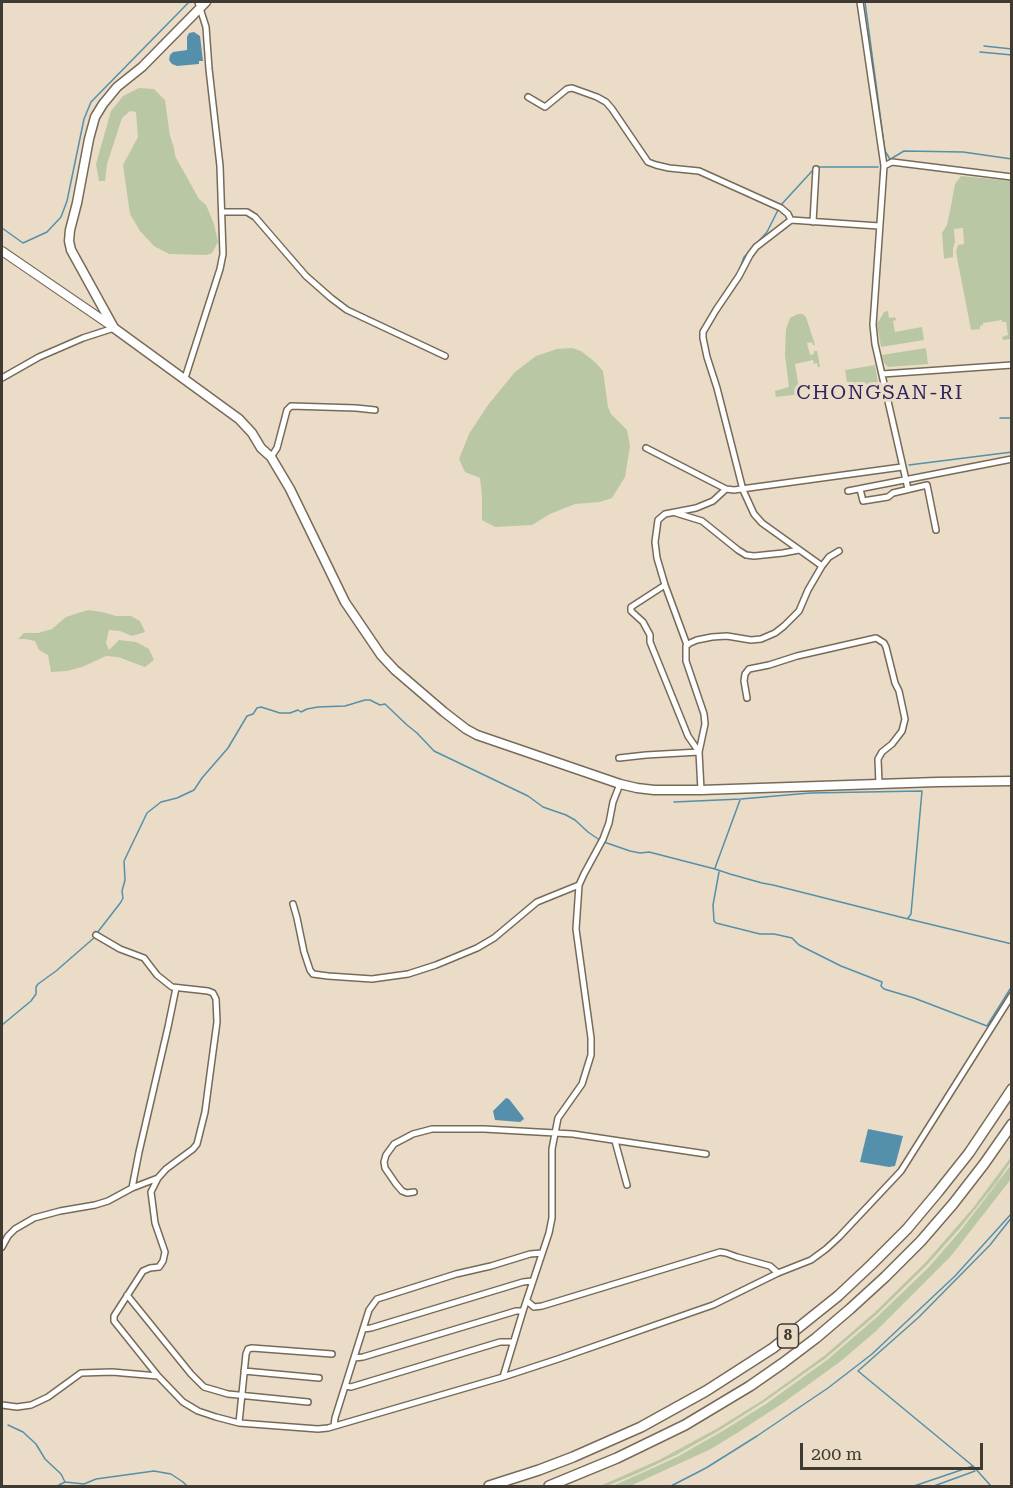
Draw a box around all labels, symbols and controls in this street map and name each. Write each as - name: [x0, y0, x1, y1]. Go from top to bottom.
- district label: CHONGSAN-RI: [796, 381, 964, 405]
- road number: 8: [778, 1324, 798, 1348]
- scale bar: [803, 1431, 986, 1469]
- text: 200 m: [811, 1443, 862, 1464]

